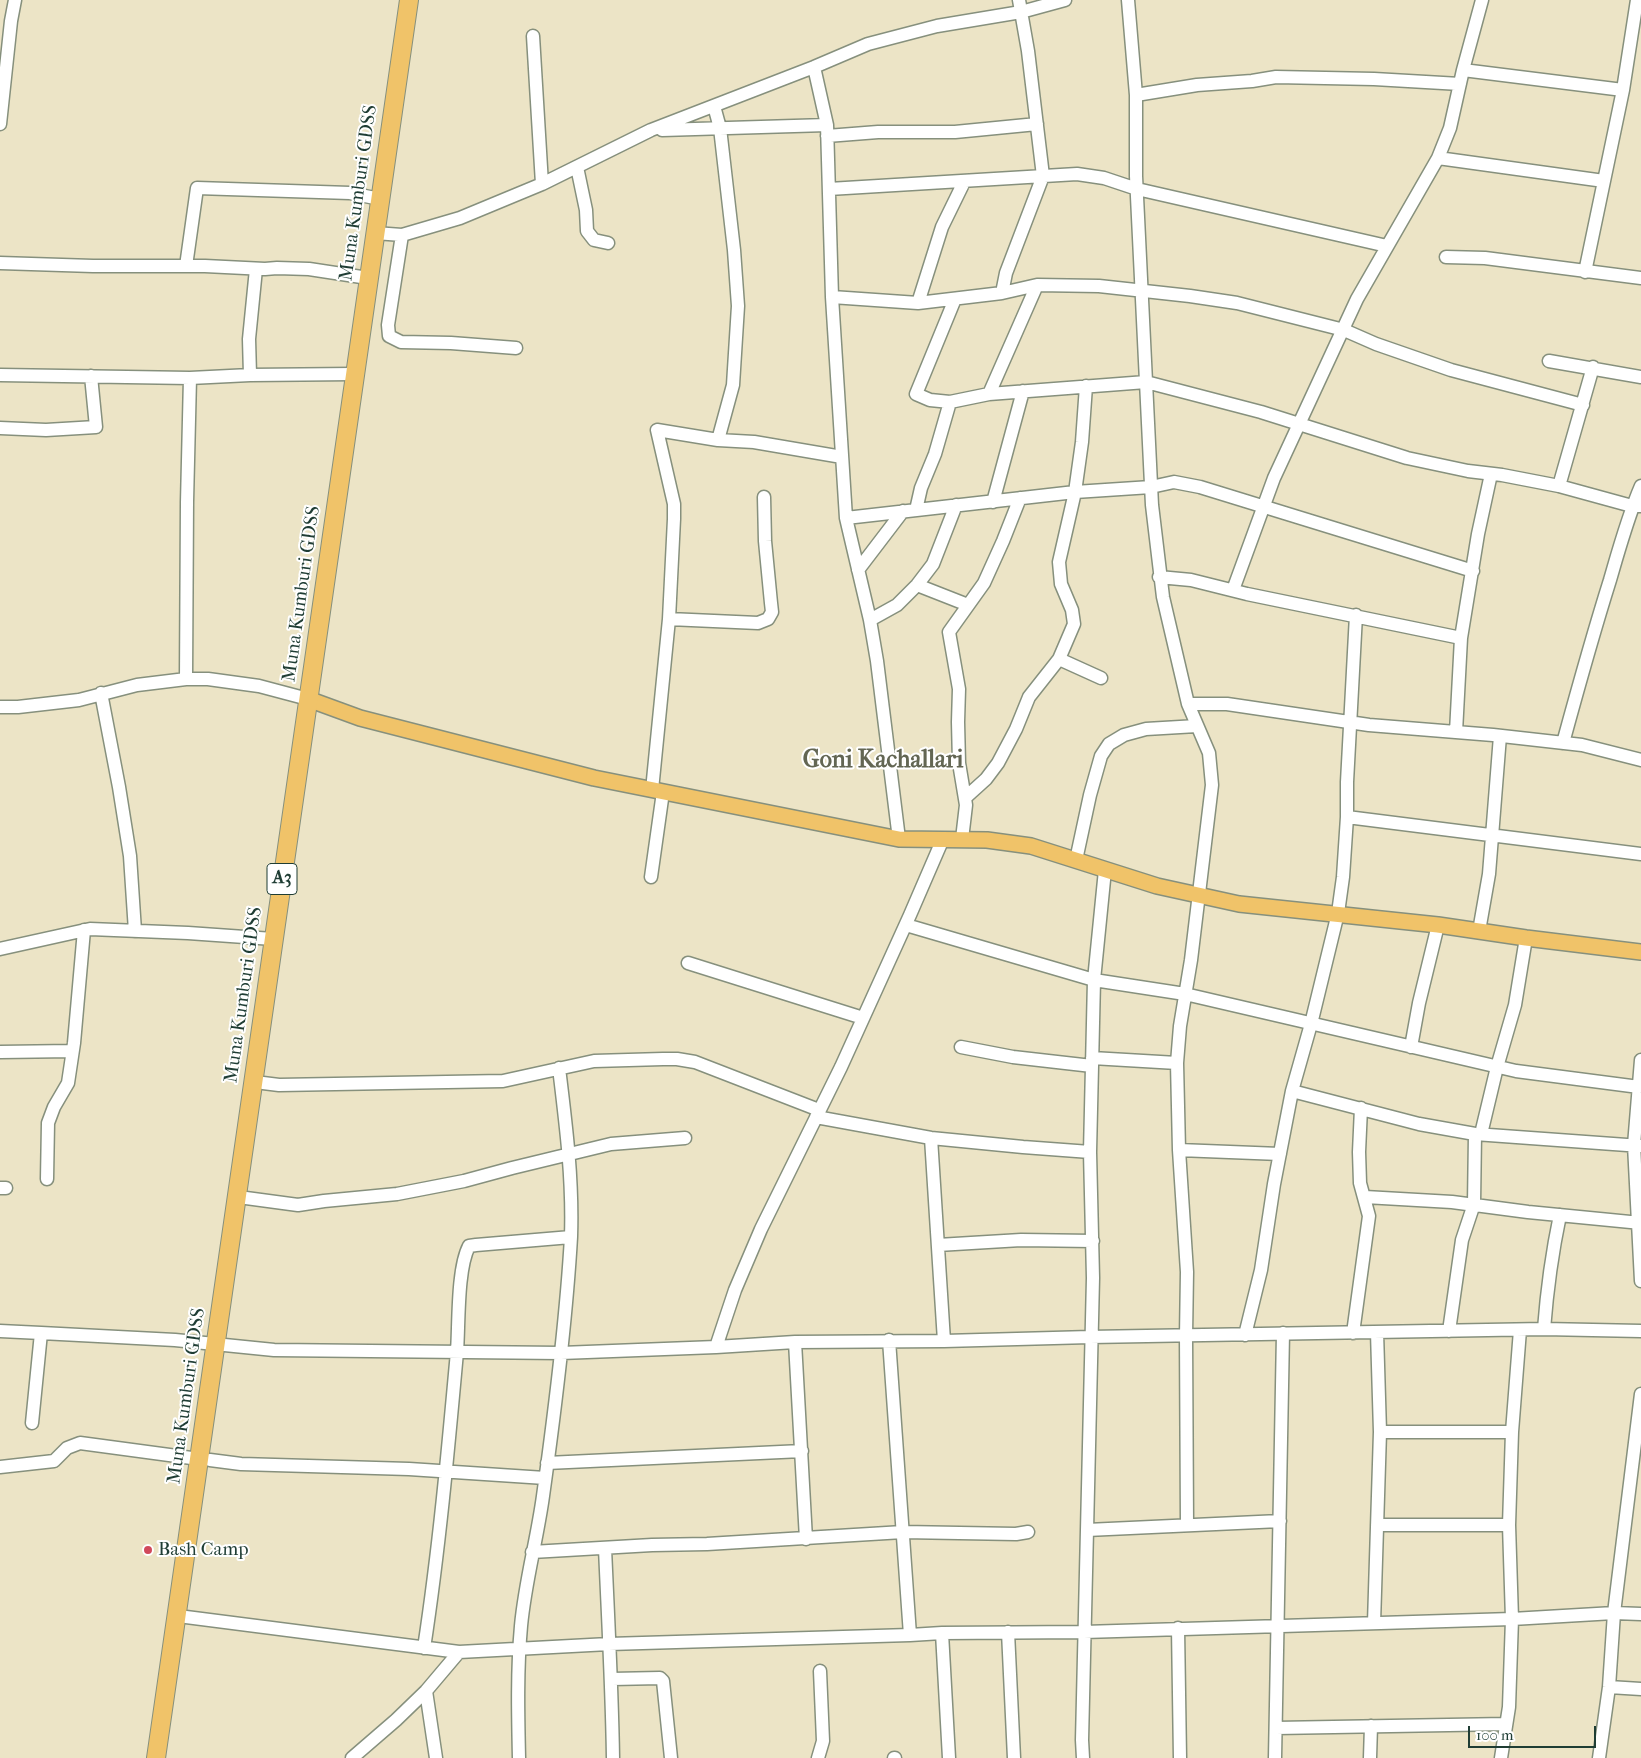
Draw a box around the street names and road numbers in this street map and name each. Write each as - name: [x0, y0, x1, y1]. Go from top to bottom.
- street label: Muna Kumburi GDSS: [335, 103, 383, 283]
- street label: Muna Kumburi GDSS: [278, 504, 326, 684]
- road number: A3: [267, 864, 297, 894]
- street label: Muna Kumburi GDSS: [220, 905, 268, 1085]
- street label: Muna Kumburi GDSS: [163, 1306, 211, 1486]

